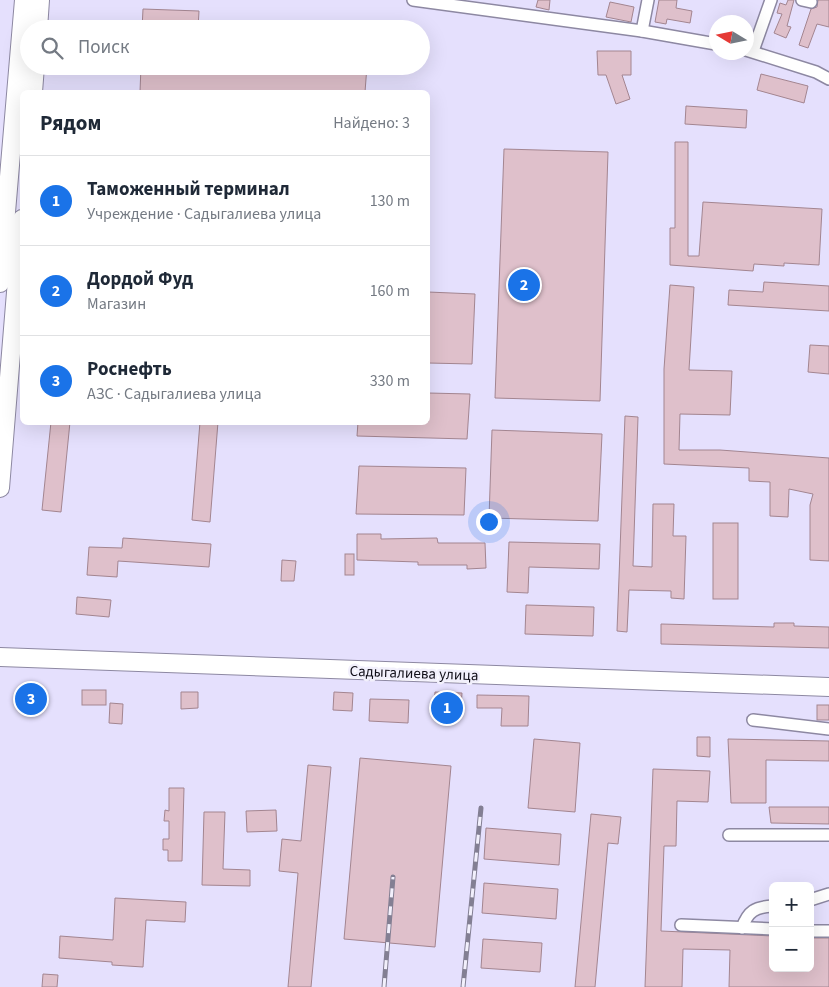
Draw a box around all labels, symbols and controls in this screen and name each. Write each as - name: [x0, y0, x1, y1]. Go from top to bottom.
- north arrow: [709, 15, 754, 60]
- search box: [20, 20, 430, 75]
- icon: search: [38, 34, 66, 62]
- text: Поиск: [78, 34, 129, 61]
- text: Рядом: [40, 108, 101, 138]
- text: Найдено: 3: [333, 112, 410, 134]
- text: Таможенный терминал: [87, 176, 290, 203]
- text: 1: [52, 190, 60, 212]
- text: 130 m: [370, 190, 410, 212]
- text: Учреждение · Садыгалиева улица: [87, 203, 321, 225]
- text: Дордой Фуд: [87, 266, 193, 293]
- pin: 2: [508, 266, 540, 304]
- text: 2: [52, 280, 60, 302]
- text: 160 m: [370, 280, 410, 302]
- text: Магазин: [87, 293, 146, 315]
- text: Роснефть: [87, 356, 172, 383]
- text: 3: [52, 370, 60, 392]
- text: 330 m: [370, 370, 410, 392]
- text: АЗС · Садыгалиева улица: [87, 383, 261, 405]
- your location: [476, 509, 502, 535]
- street label: Садыгалиева улица: [349, 661, 479, 686]
- pin: 3: [15, 680, 47, 718]
- pin: 1: [431, 689, 463, 727]
- map controls: [769, 882, 814, 972]
- button: +: [769, 882, 814, 927]
- button: −: [769, 927, 814, 972]

